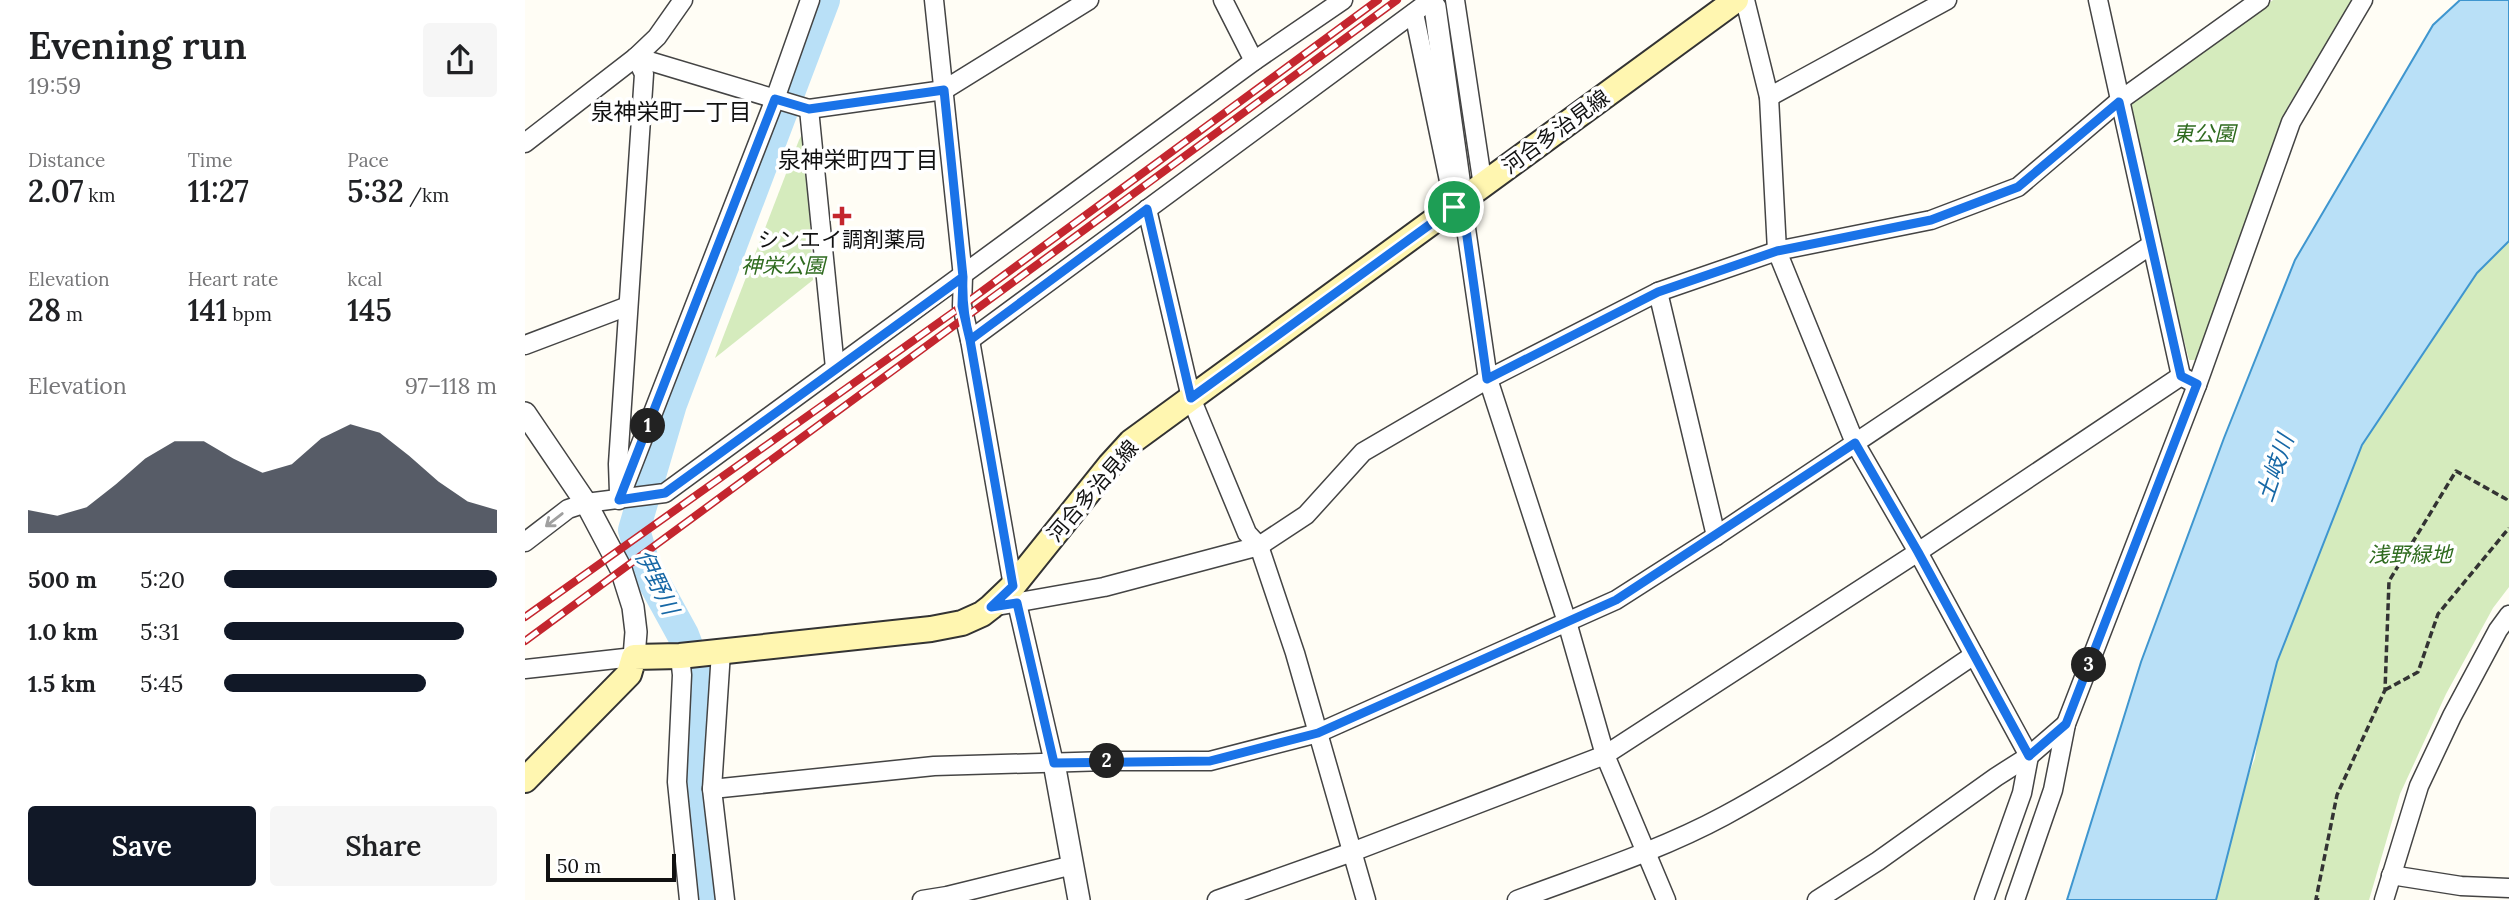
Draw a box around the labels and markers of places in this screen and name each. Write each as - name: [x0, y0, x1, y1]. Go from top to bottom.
- pin: [1424, 177, 1484, 237]
- marker: シンエイ調剤薬局: [834, 208, 850, 224]
- place label: シンエイ調剤薬局: [758, 226, 926, 253]
- pin: 1: [631, 408, 665, 444]
- pin: 3: [2071, 648, 2107, 682]
- pin: 2: [1089, 744, 1125, 778]

